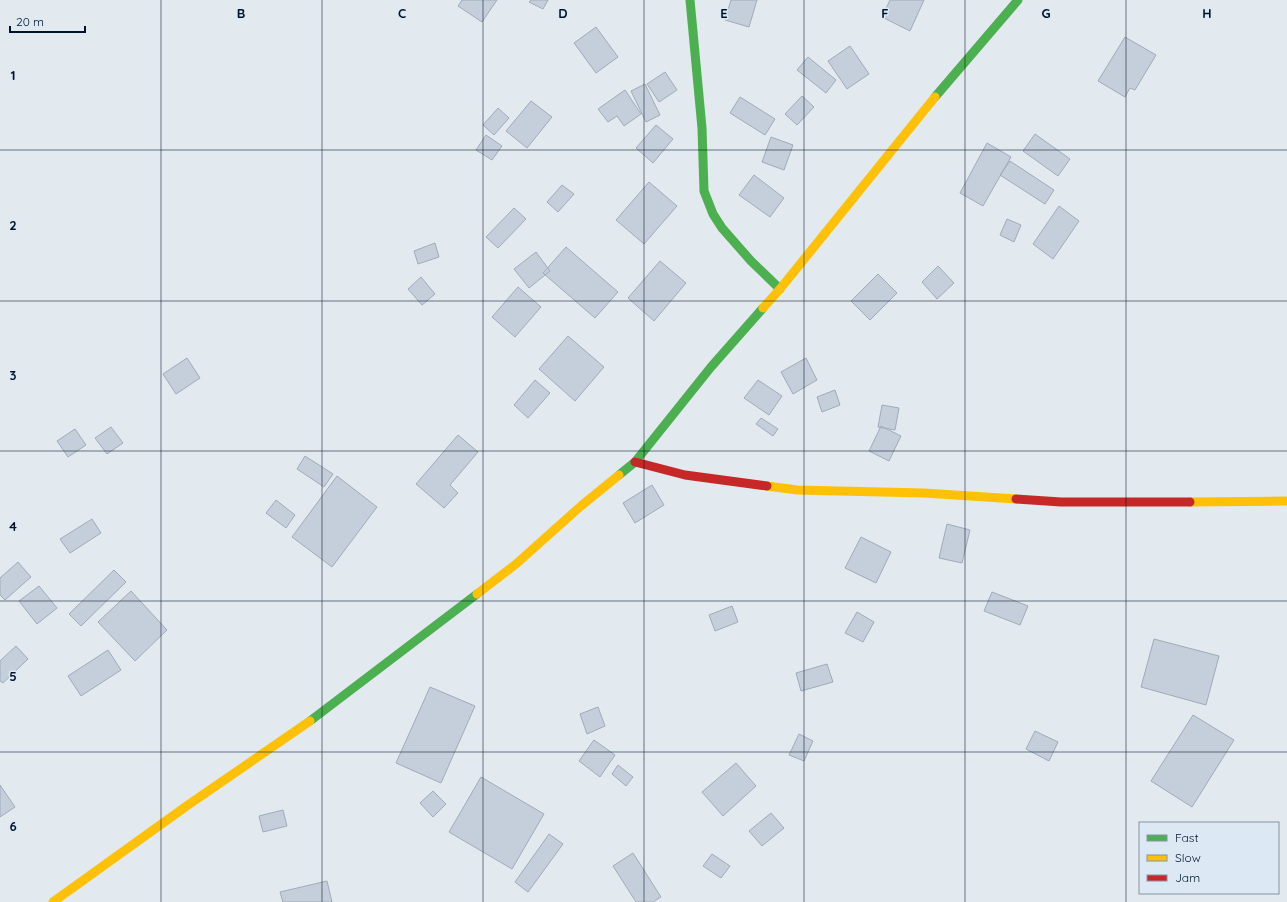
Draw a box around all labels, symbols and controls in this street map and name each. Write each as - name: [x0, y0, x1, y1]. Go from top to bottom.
- text: B: [237, 5, 245, 21]
- text: C: [398, 5, 406, 21]
- text: D: [558, 5, 568, 21]
- text: E: [720, 5, 728, 21]
- text: F: [881, 5, 889, 21]
- text: G: [1041, 5, 1051, 21]
- text: H: [1202, 5, 1212, 21]
- scale bar: [10, 8, 85, 34]
- text: 20 m: [16, 14, 44, 29]
- text: 1: [10, 67, 16, 83]
- text: 2: [9, 217, 17, 233]
- text: 3: [10, 367, 17, 383]
- text: 4: [9, 518, 17, 534]
- text: 5: [9, 668, 17, 684]
- text: 6: [9, 818, 17, 834]
- legend: [1139, 822, 1279, 894]
- text: Fast: [1175, 830, 1199, 845]
- text: Slow: [1175, 850, 1201, 865]
- text: Jam: [1175, 870, 1200, 885]

